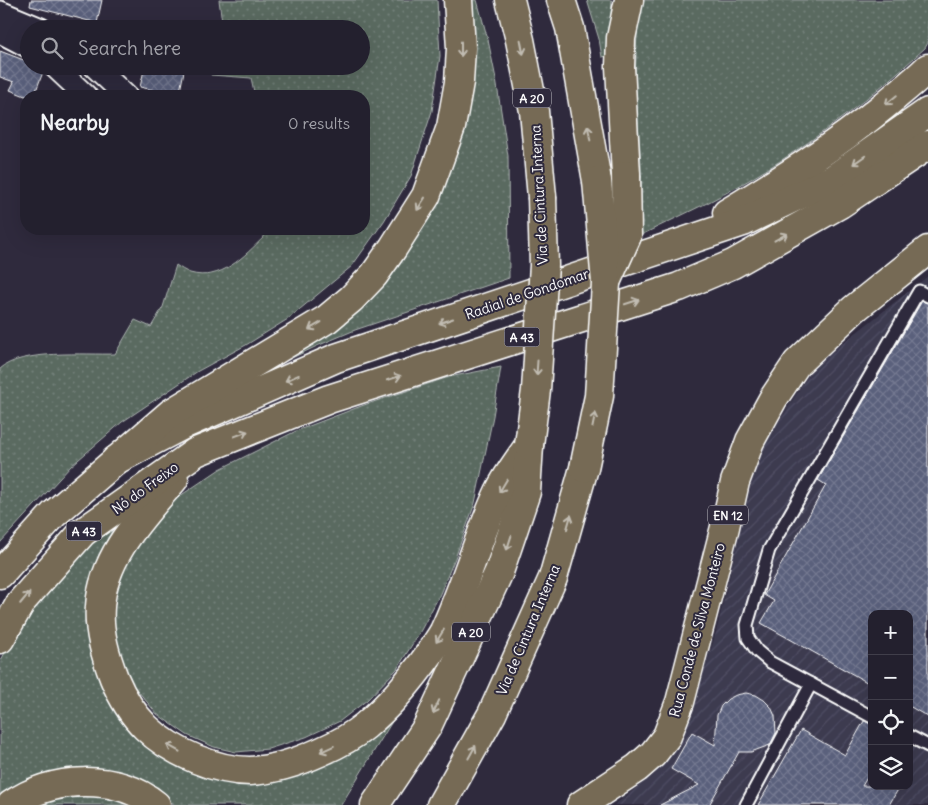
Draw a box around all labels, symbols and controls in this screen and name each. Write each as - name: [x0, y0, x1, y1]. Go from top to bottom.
- search box: [20, 20, 370, 75]
- icon: search: [38, 34, 66, 62]
- text: Search here: [78, 36, 181, 60]
- one-way arrow: [517, 39, 527, 55]
- one-way arrow: [456, 40, 466, 56]
- road number: A 20: [513, 89, 551, 108]
- one-way arrow: [885, 94, 898, 105]
- text: Nearby: [40, 109, 110, 136]
- text: 0 results: [288, 113, 350, 133]
- street label: Via de Cintura Interna: [526, 124, 552, 266]
- one-way arrow: [583, 125, 593, 141]
- one-way arrow: [853, 155, 867, 165]
- one-way arrow: [415, 197, 425, 211]
- one-way arrow: [773, 232, 787, 242]
- street label: Radial de Gondomar: [463, 264, 592, 324]
- one-way arrow: [623, 296, 639, 306]
- one-way arrow: [439, 317, 454, 326]
- one-way arrow: [309, 321, 323, 331]
- road number: A 43: [504, 328, 540, 347]
- one-way arrow: [533, 360, 542, 376]
- one-way arrow: [285, 373, 300, 383]
- one-way arrow: [386, 373, 402, 383]
- one-way arrow: [590, 413, 599, 429]
- one-way arrow: [233, 429, 248, 438]
- street label: Nó do Freixo: [108, 458, 182, 518]
- one-way arrow: [498, 478, 508, 493]
- road number: EN 12: [708, 506, 748, 524]
- one-way arrow: [565, 514, 574, 530]
- road number: A 43: [66, 522, 102, 540]
- one-way arrow: [504, 535, 513, 550]
- street label: Rua Conde de Silva Monteiro: [665, 541, 729, 719]
- street label: Via de Cintura Interna: [492, 562, 564, 698]
- one-way arrow: [20, 591, 31, 604]
- map controls: [868, 610, 913, 790]
- button: +: [868, 610, 913, 655]
- road number: A 20: [452, 622, 490, 642]
- one-way arrow: [435, 628, 445, 642]
- button: −: [868, 655, 913, 700]
- one-way arrow: [431, 700, 441, 715]
- button: locate: [868, 700, 913, 745]
- one-way arrow: [165, 743, 180, 753]
- one-way arrow: [320, 744, 335, 754]
- one-way arrow: [467, 744, 477, 759]
- button: layers: [868, 745, 913, 790]

